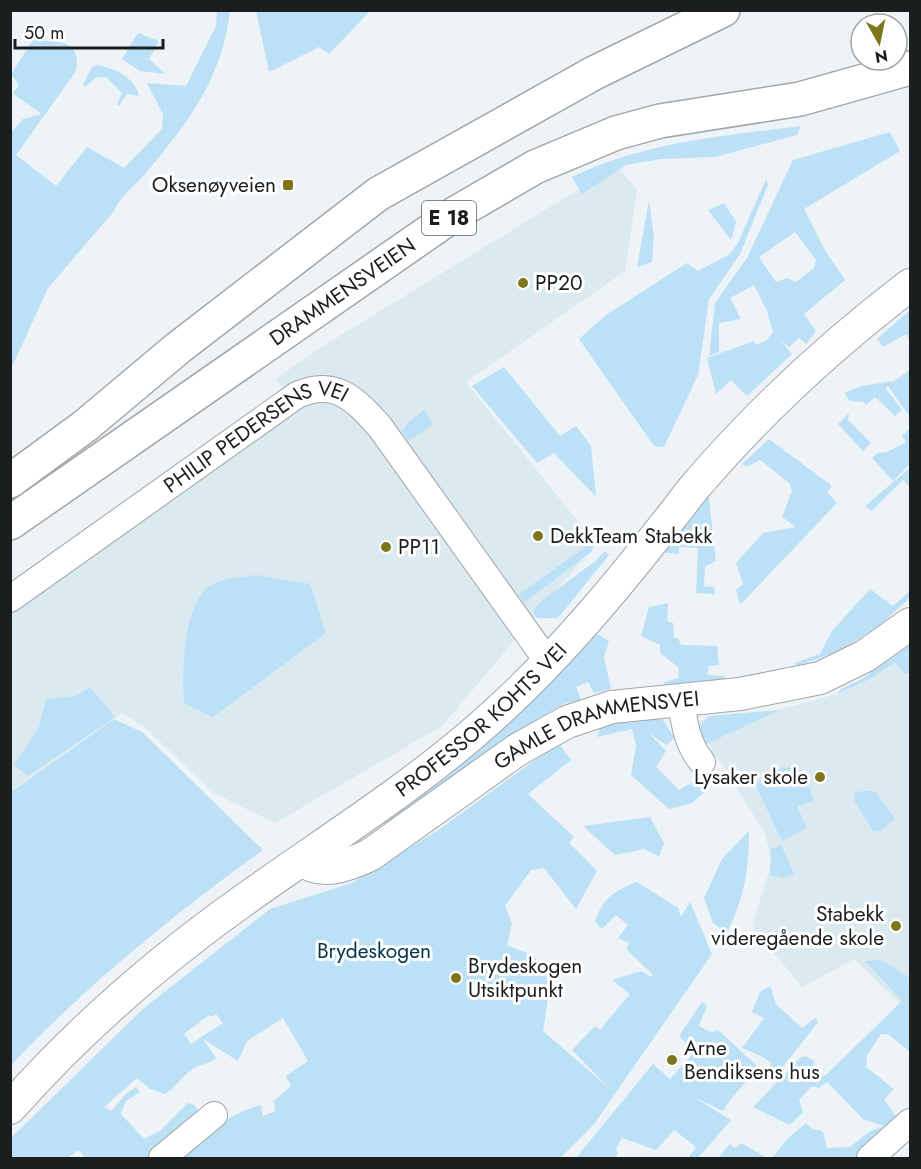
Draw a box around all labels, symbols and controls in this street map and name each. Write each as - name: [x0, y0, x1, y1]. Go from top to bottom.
- scale bar: [15, 12, 164, 50]
- north arrow: [849, 12, 909, 72]
- text: 50 m: [24, 20, 64, 46]
- text: N: [873, 44, 889, 69]
- place label: Oksenøyveien: [152, 170, 276, 200]
- marker: Oksenøyveien: [281, 178, 295, 192]
- road number: E 18: [422, 201, 476, 235]
- street label: DRAMMENSVEIEN: [263, 231, 422, 353]
- place label: PP20: [535, 268, 583, 298]
- marker: PP20: [516, 276, 530, 290]
- street label: PHILIP PEDERSENS VEI: [158, 374, 354, 500]
- place label: DekkTeam Stabekk: [550, 521, 713, 551]
- marker: DekkTeam Stabekk: [531, 529, 545, 543]
- place label: PP11: [398, 532, 440, 562]
- marker: PP11: [379, 540, 393, 554]
- street label: PROFESSOR KOHTS VEI: [389, 636, 574, 804]
- street label: GAMLE DRAMMENSVEI: [488, 683, 701, 777]
- place label: Lysaker skole: [694, 762, 808, 792]
- marker: Lysaker skole: [813, 770, 827, 784]
- place label: Stabekk videregående skole: [711, 899, 885, 953]
- marker: Stabekk videregående skole: [889, 919, 903, 933]
- park label: Brydeskogen: [317, 936, 431, 966]
- place label: Brydeskogen Utsiktpunkt: [468, 951, 582, 1005]
- marker: Brydeskogen Utsiktpunkt: [449, 971, 463, 985]
- place label: Arne Bendiksens hus: [684, 1033, 820, 1087]
- marker: Arne Bendiksens hus: [665, 1053, 679, 1067]

